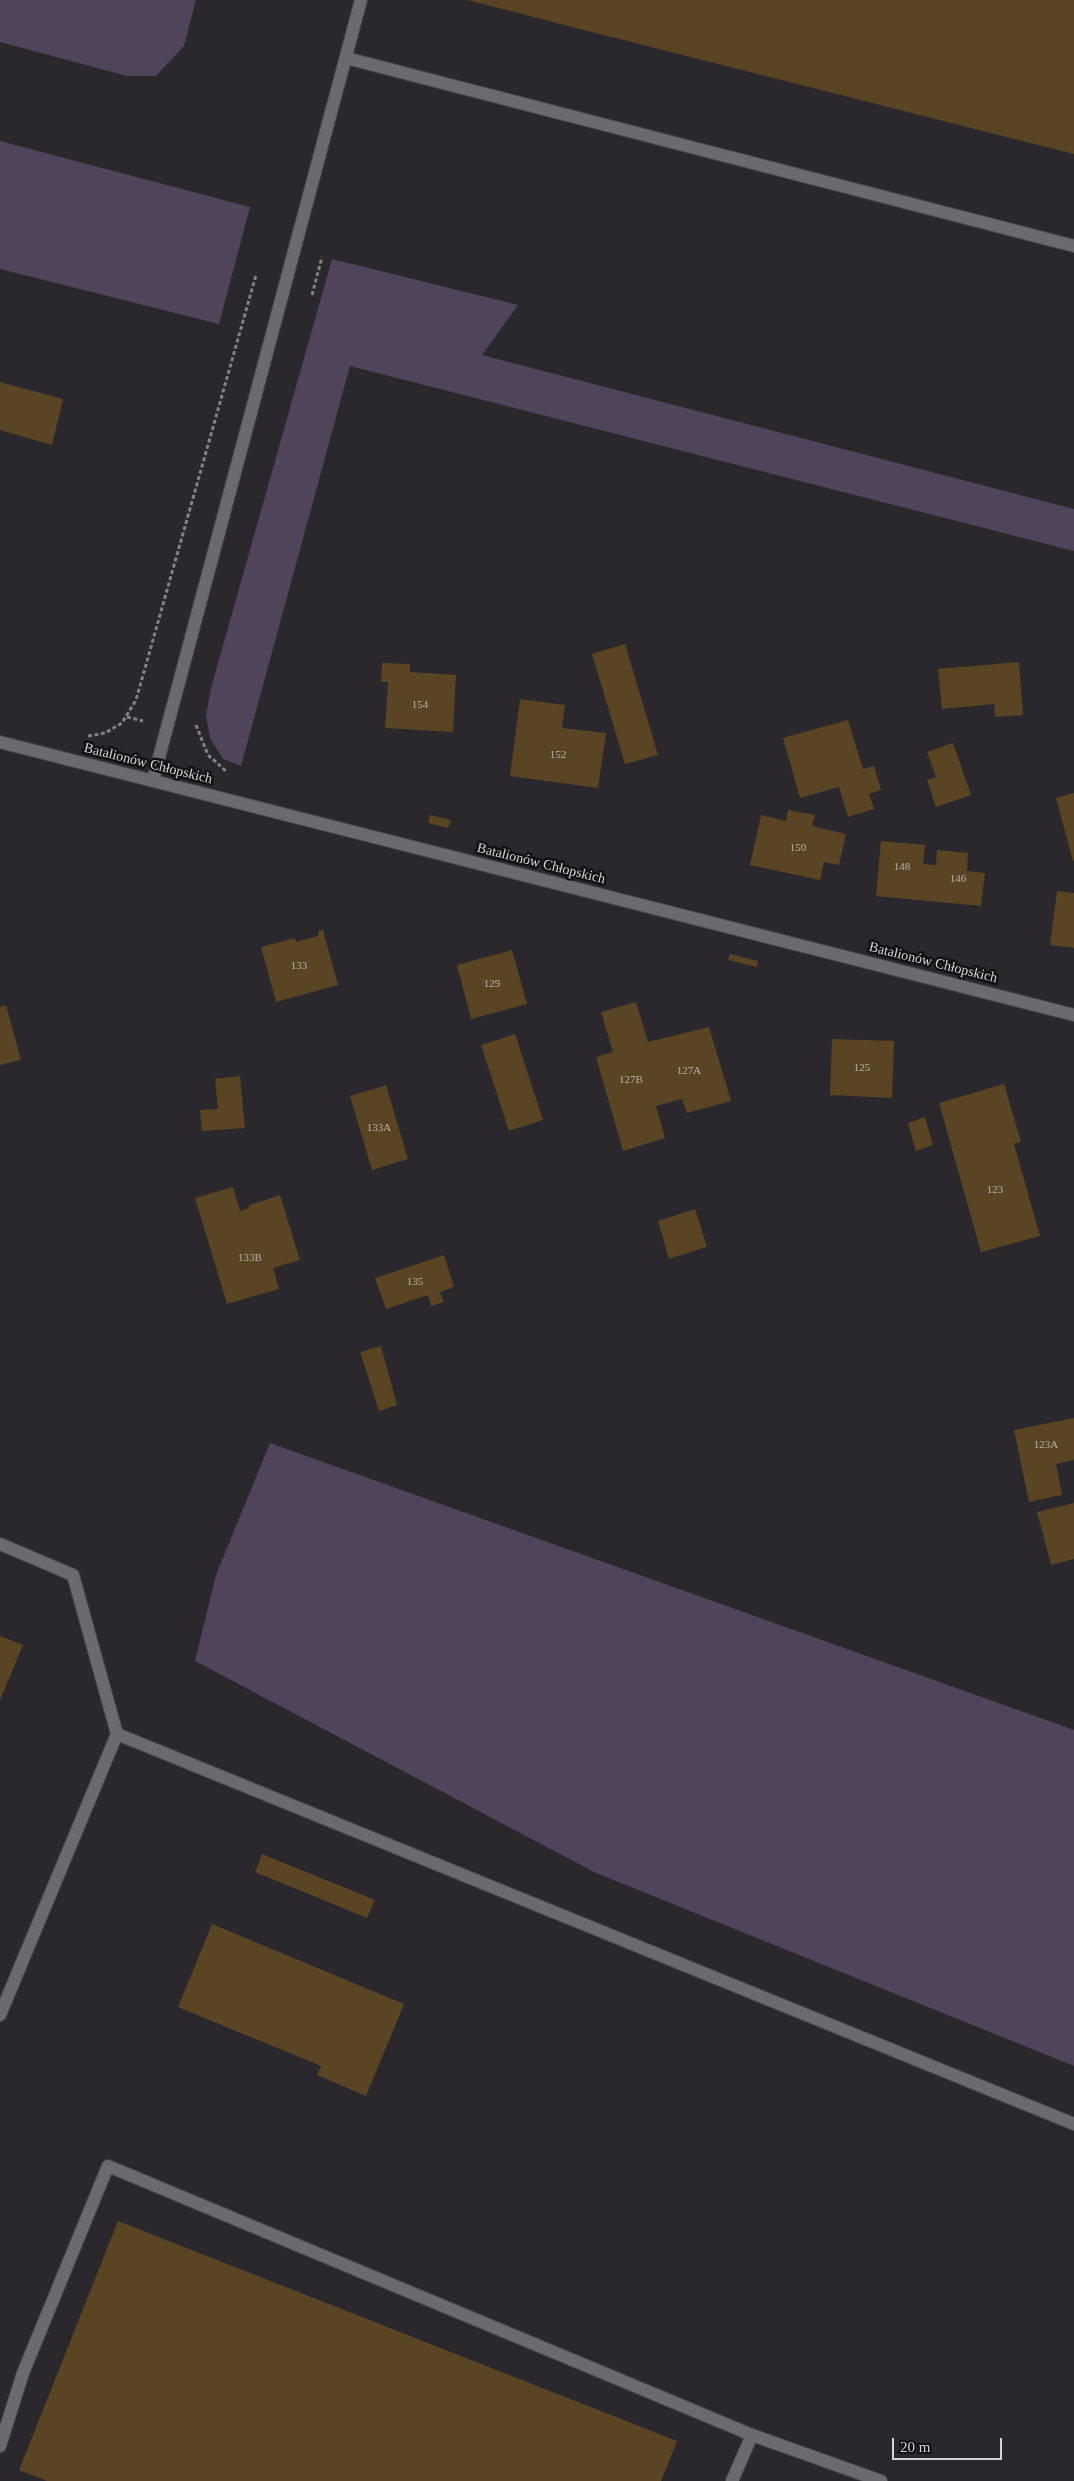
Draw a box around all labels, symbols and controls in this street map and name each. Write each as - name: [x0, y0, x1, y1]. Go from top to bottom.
- house number: 154: [412, 698, 428, 712]
- street label: Batalionów Chłopskich: [82, 740, 214, 788]
- house number: 152: [550, 748, 566, 762]
- street label: Batalionów Chłopskich: [475, 840, 607, 888]
- house number: 150: [790, 841, 806, 855]
- house number: 148: [894, 860, 910, 874]
- house number: 146: [950, 872, 966, 886]
- street label: Batalionów Chłopskich: [867, 939, 999, 987]
- house number: 133: [291, 959, 307, 973]
- house number: 129: [484, 977, 500, 991]
- house number: 125: [854, 1061, 870, 1075]
- house number: 127A: [677, 1064, 701, 1078]
- house number: 127B: [619, 1073, 643, 1087]
- house number: 133A: [367, 1121, 391, 1135]
- house number: 123: [987, 1183, 1003, 1197]
- house number: 133B: [238, 1251, 262, 1265]
- house number: 135: [407, 1275, 423, 1289]
- house number: 123A: [1034, 1438, 1058, 1452]
- scale bar: [894, 2428, 1004, 2460]
- text: 20 m: [900, 2439, 930, 2455]

